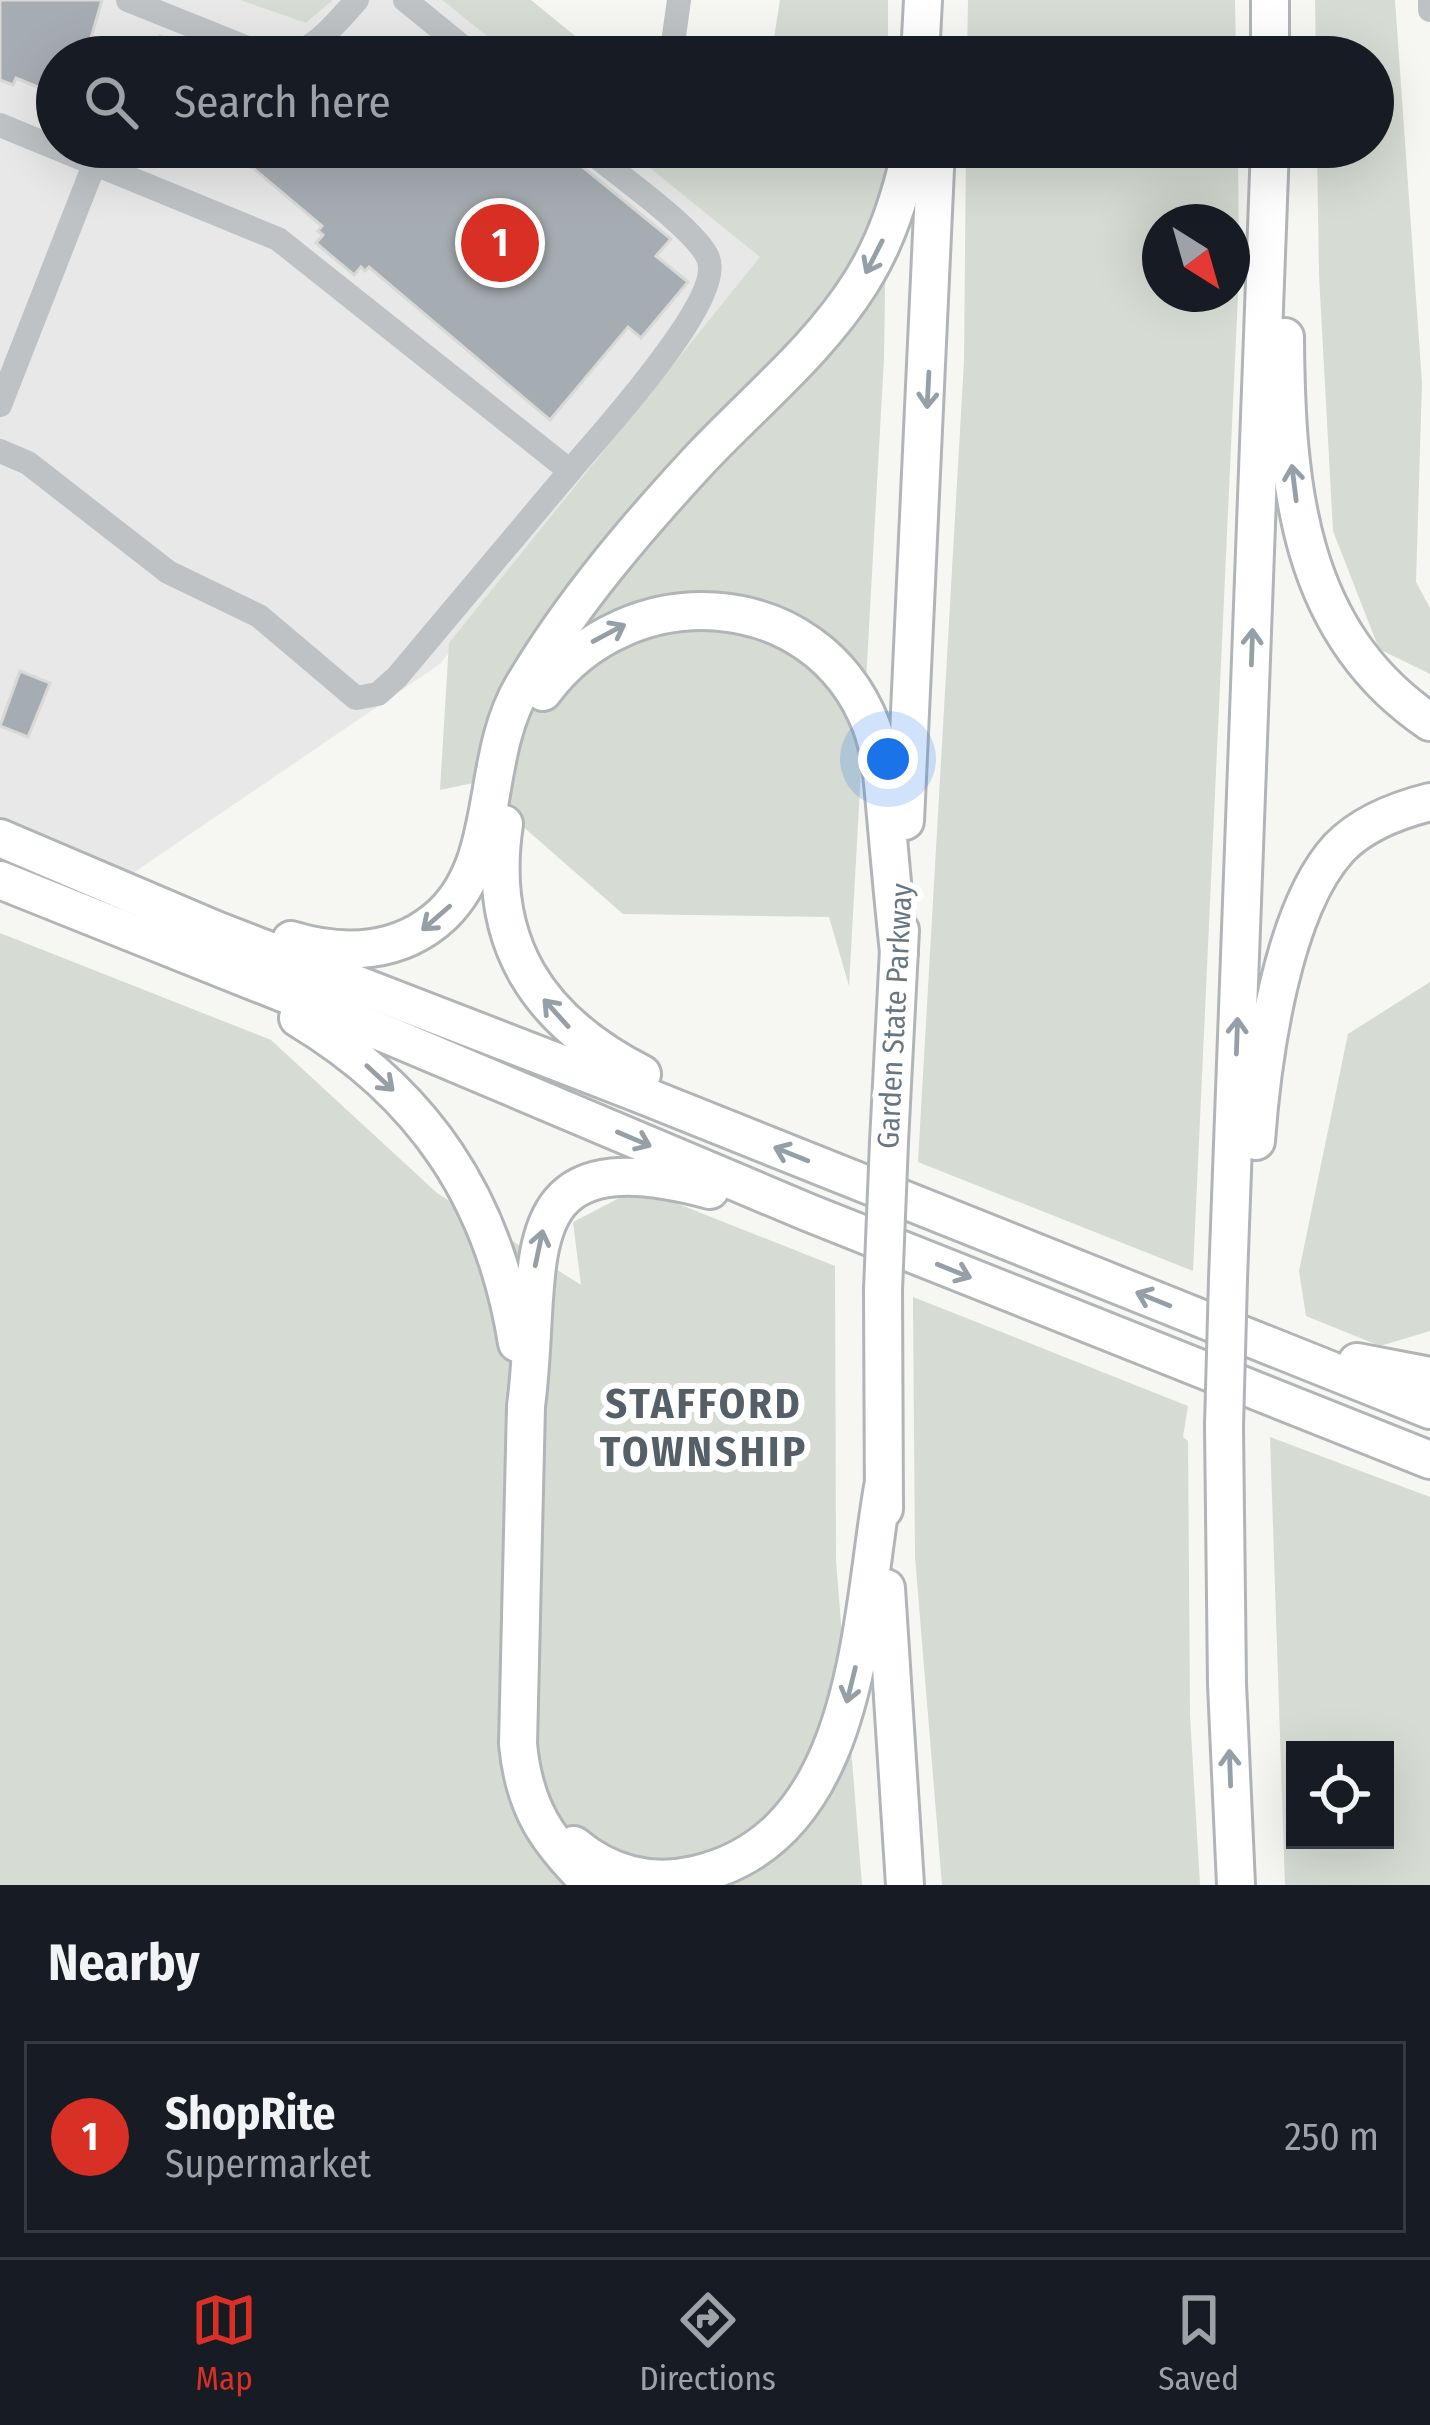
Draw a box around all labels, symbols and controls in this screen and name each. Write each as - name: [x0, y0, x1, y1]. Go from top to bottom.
- search box: [36, 36, 1394, 168]
- icon: search: [78, 69, 144, 135]
- text: Search here: [174, 75, 391, 129]
- pin: 1: [461, 198, 539, 288]
- north arrow: [1142, 204, 1250, 312]
- one-way arrow: [862, 239, 885, 275]
- one-way arrow: [916, 370, 939, 409]
- one-way arrow: [1283, 464, 1305, 503]
- one-way arrow: [590, 621, 625, 644]
- one-way arrow: [1241, 628, 1264, 667]
- your location: [858, 729, 918, 789]
- street label: Garden State Parkway: [870, 882, 920, 1150]
- one-way arrow: [421, 904, 452, 931]
- one-way arrow: [543, 998, 570, 1028]
- one-way arrow: [1226, 1017, 1249, 1056]
- one-way arrow: [365, 1063, 395, 1091]
- one-way arrow: [614, 1130, 651, 1151]
- one-way arrow: [774, 1142, 811, 1164]
- one-way arrow: [529, 1229, 552, 1267]
- one-way arrow: [935, 1262, 972, 1283]
- one-way arrow: [1136, 1287, 1173, 1309]
- district label: STAFFORD TOWNSHIP: [600, 1379, 808, 1477]
- one-way arrow: [839, 1666, 861, 1704]
- map controls: [1286, 1741, 1394, 1849]
- button: locate: [1286, 1741, 1394, 1849]
- one-way arrow: [1218, 1749, 1241, 1788]
- text: Nearby: [48, 1932, 200, 1994]
- text: ShopRite: [165, 2087, 335, 2141]
- text: 1: [82, 2114, 98, 2160]
- text: 250 m: [1284, 2114, 1379, 2160]
- text: Supermarket: [165, 2141, 371, 2187]
- tab: Map: [191, 2287, 257, 2399]
- tab: Directions: [639, 2287, 776, 2399]
- tab: Saved: [1158, 2287, 1239, 2399]

